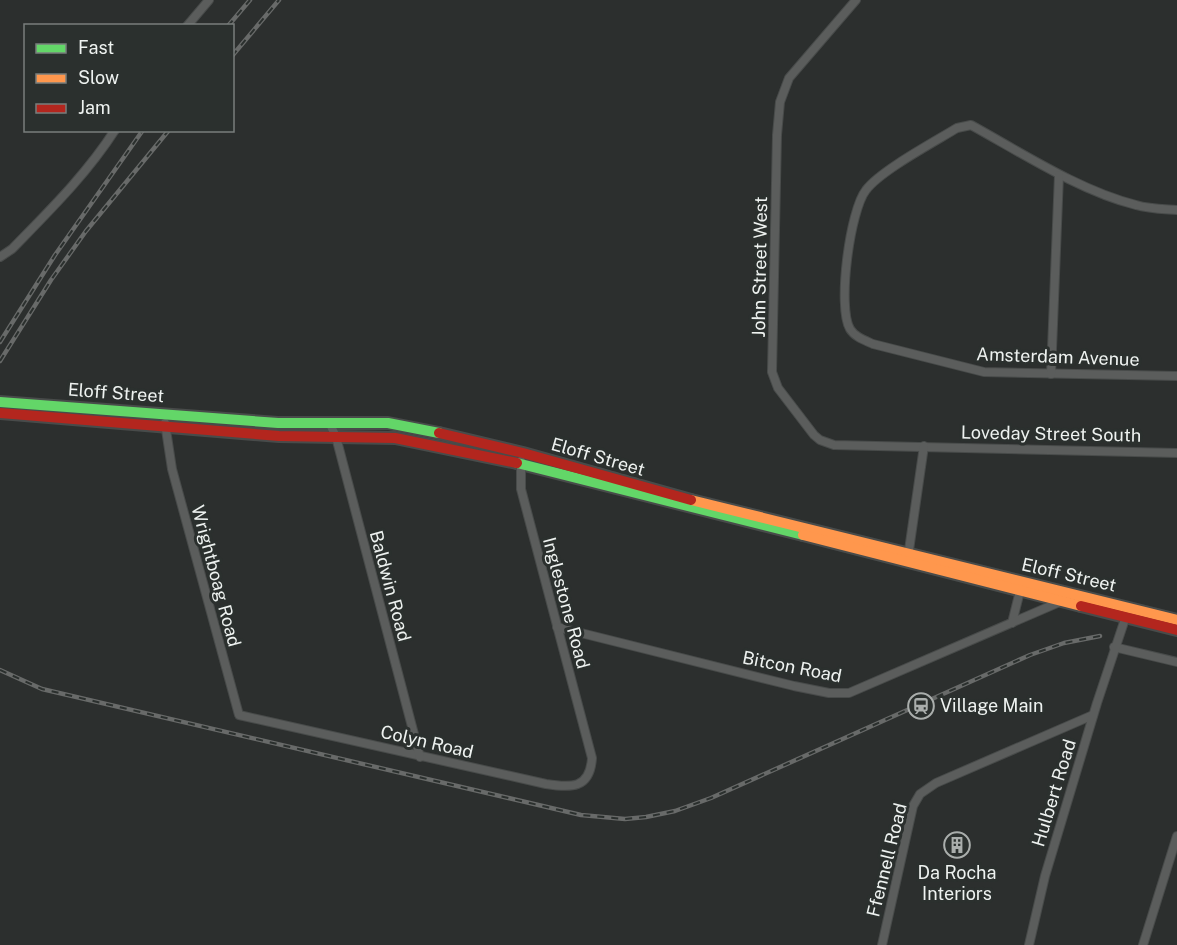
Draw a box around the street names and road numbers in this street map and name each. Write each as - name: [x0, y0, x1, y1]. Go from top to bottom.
- street label: John Street West: [748, 196, 771, 338]
- street label: Amsterdam Avenue: [976, 343, 1140, 370]
- street label: Eloff Street: [67, 379, 165, 406]
- street label: Loveday Street South: [961, 421, 1141, 446]
- street label: Eloff Street: [549, 433, 647, 480]
- street label: Wrightboag Road: [187, 503, 245, 649]
- street label: Baldwin Road: [366, 528, 415, 644]
- street label: Inglestone Road: [539, 535, 594, 671]
- street label: Eloff Street: [1020, 553, 1119, 596]
- street label: Bitcon Road: [741, 647, 843, 686]
- street label: Colyn Road: [379, 721, 476, 762]
- street label: Hulbert Road: [1027, 736, 1080, 849]
- street label: Ffennell Road: [862, 801, 911, 919]

